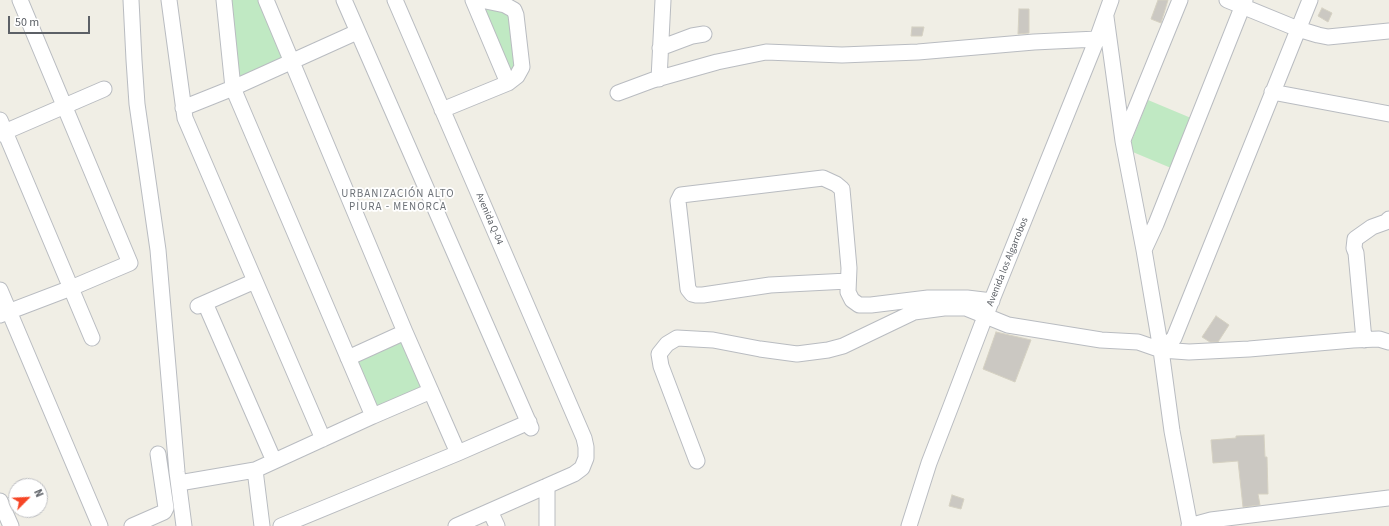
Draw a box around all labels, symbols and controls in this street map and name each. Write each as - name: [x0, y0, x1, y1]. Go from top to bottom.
- scale bar: [10, 8, 92, 34]
- text: 50 m: [15, 14, 39, 31]
- district label: URBANIZACIÓN ALTO PIURA - MENORCA: [341, 188, 455, 214]
- street label: Avenida Q-04: [473, 191, 505, 247]
- street label: Avenida los Algarrobos: [985, 216, 1031, 308]
- north arrow: [8, 478, 48, 518]
- text: N: [30, 487, 47, 500]

